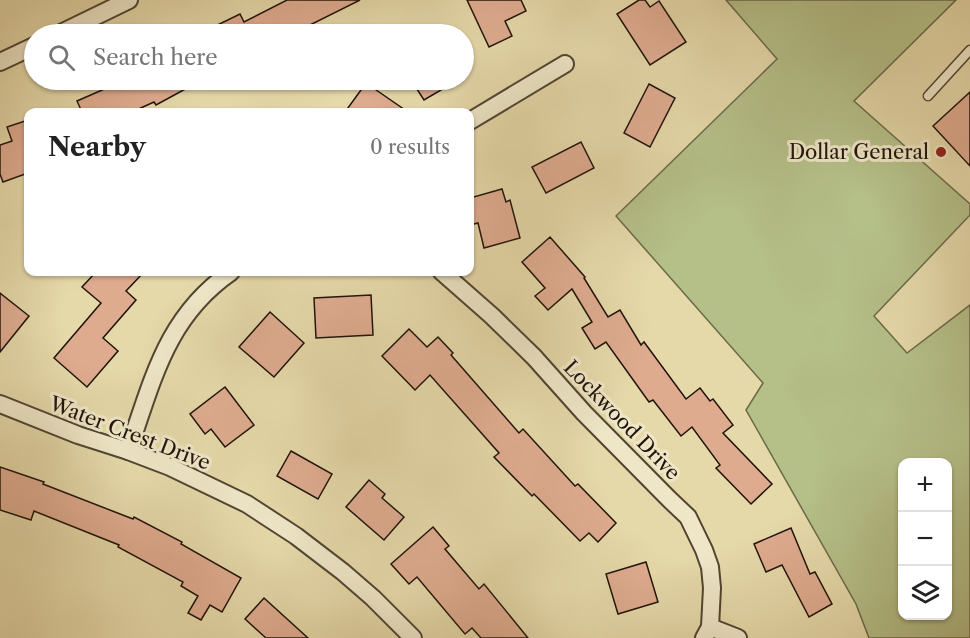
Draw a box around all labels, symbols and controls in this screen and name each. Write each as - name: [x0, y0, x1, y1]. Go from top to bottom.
- search box: [24, 24, 474, 90]
- icon: search: [45, 41, 78, 74]
- text: Search here: [93, 44, 218, 71]
- text: Nearby: [48, 131, 146, 163]
- text: 0 results: [370, 135, 450, 159]
- place label: Dollar General: [789, 140, 929, 164]
- marker: Dollar General: [934, 145, 948, 159]
- street label: Lockwood Drive: [559, 355, 685, 485]
- street label: Water Crest Drive: [45, 391, 214, 475]
- map controls: [898, 458, 952, 620]
- button: +: [898, 458, 952, 512]
- button: −: [898, 512, 952, 566]
- button: layers: [898, 566, 952, 620]

